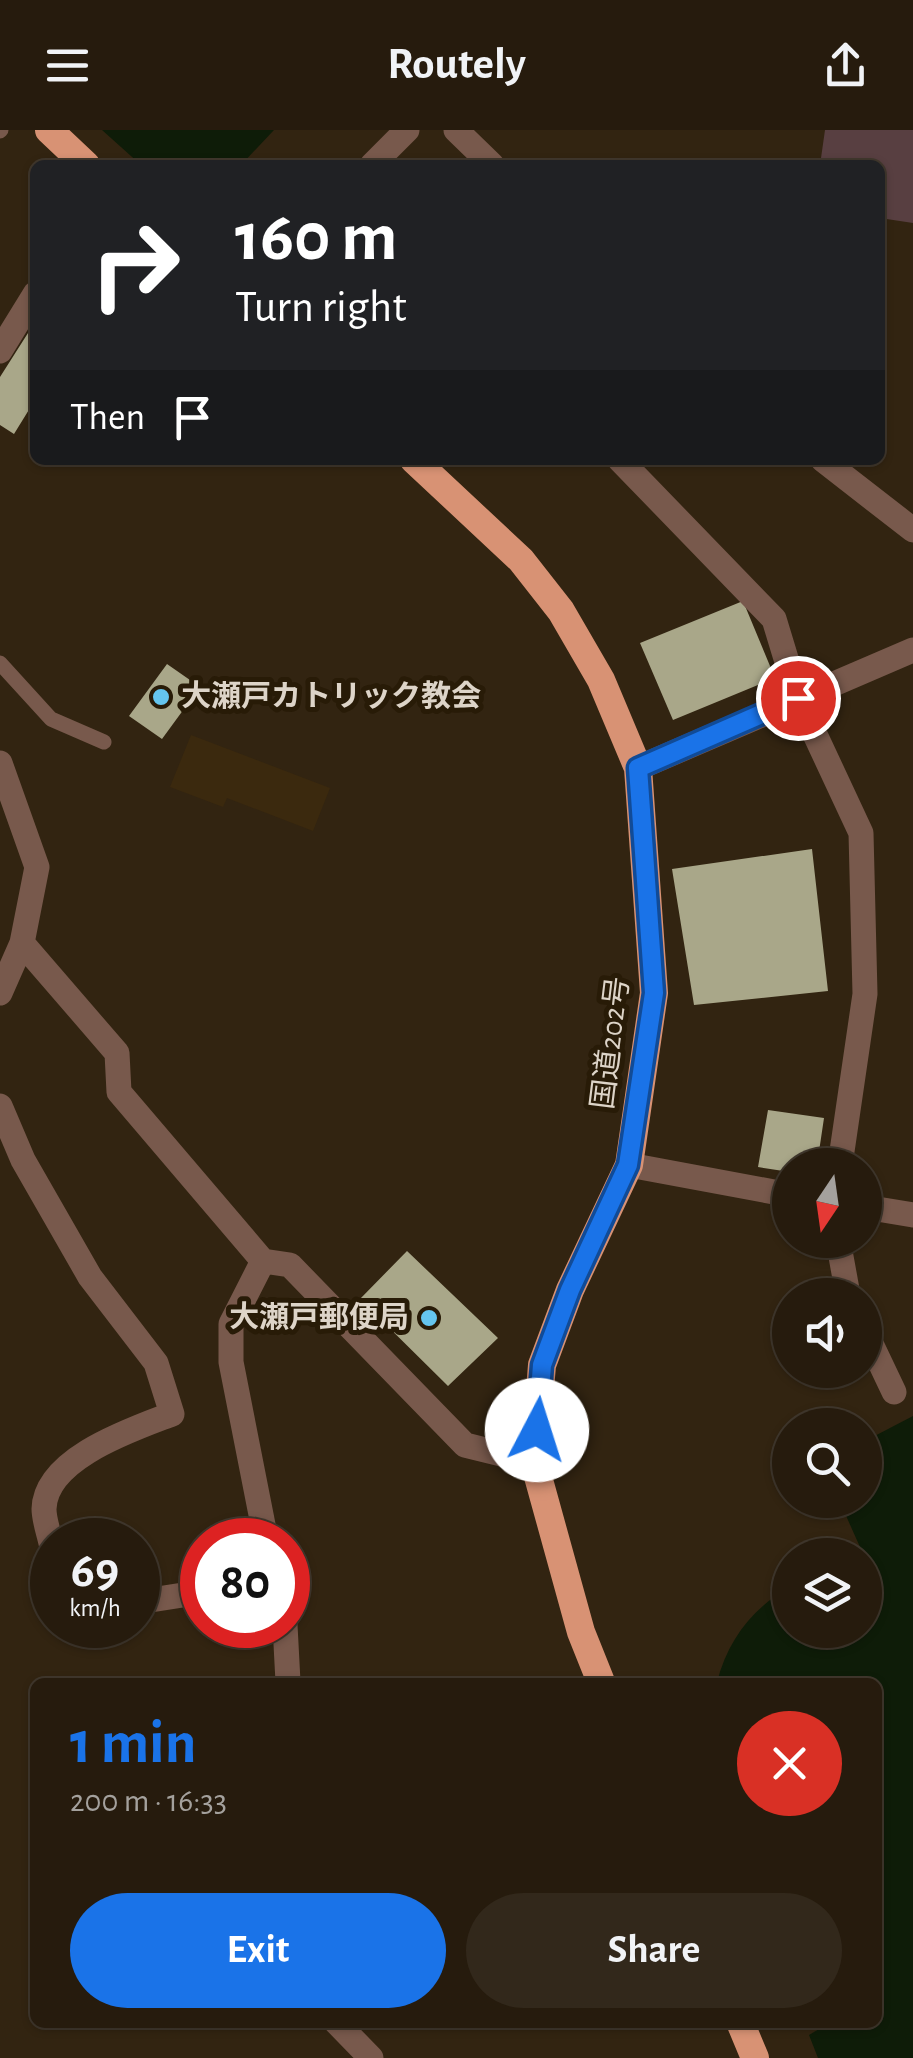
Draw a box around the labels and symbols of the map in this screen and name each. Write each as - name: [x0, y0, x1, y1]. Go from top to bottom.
- pin: [756, 656, 841, 741]
- place label: 大瀬戸カトリック教会: [181, 680, 481, 712]
- marker: 大瀬戸カトリック教会: [150, 686, 172, 708]
- street label: 国道202号: [587, 975, 634, 1111]
- north arrow: [772, 1148, 882, 1258]
- place label: 大瀬戸郵便局: [229, 1301, 409, 1333]
- marker: 大瀬戸郵便局: [418, 1307, 440, 1329]
- position arrow: [485, 1378, 589, 1482]
- speed limit sign: 80: [180, 1518, 310, 1648]

